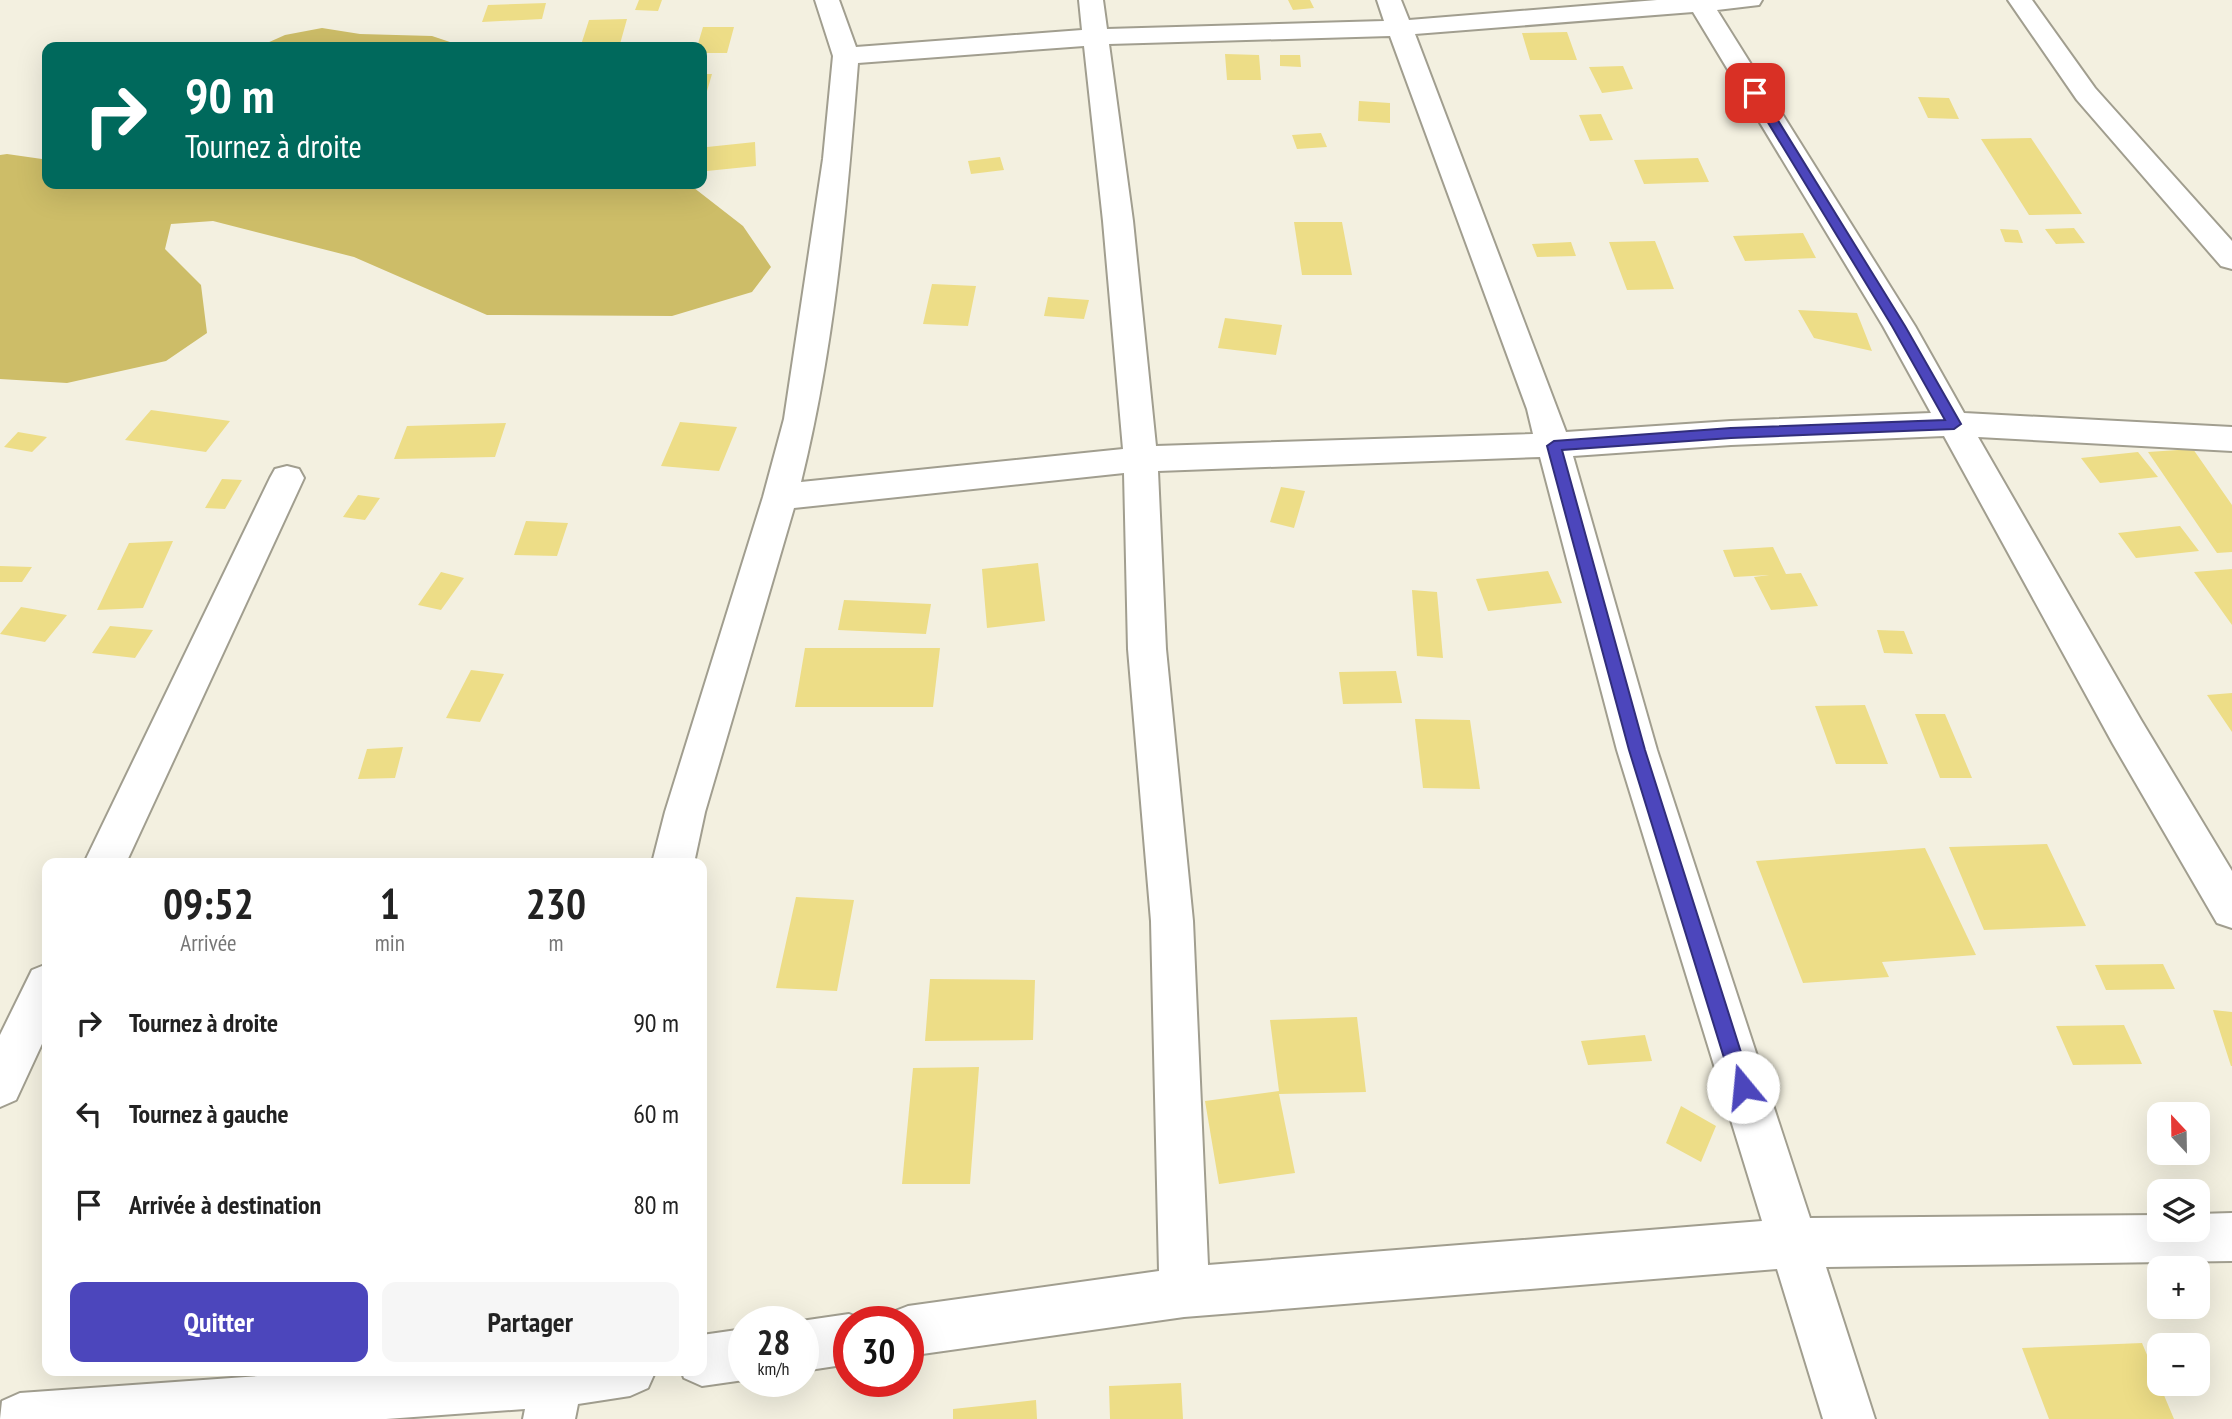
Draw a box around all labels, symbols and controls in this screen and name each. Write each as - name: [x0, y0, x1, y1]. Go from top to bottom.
- text: 90 m: [185, 63, 274, 127]
- pin: [1725, 63, 1785, 123]
- icon: right: [70, 70, 161, 161]
- icon: arrive: [1736, 74, 1774, 112]
- text: Tournez à droite: [185, 125, 362, 167]
- text: 09:52: [163, 876, 254, 931]
- text: 1: [380, 876, 400, 931]
- text: 230: [526, 876, 586, 931]
- text: Arrivée: [180, 928, 236, 957]
- text: min: [375, 928, 405, 957]
- text: m: [548, 928, 563, 957]
- icon: right: [70, 1004, 108, 1042]
- text: Tournez à droite: [129, 1006, 278, 1039]
- text: 90 m: [633, 1006, 679, 1039]
- position arrow: [1706, 1050, 1780, 1124]
- icon: left: [70, 1095, 108, 1133]
- text: Tournez à gauche: [129, 1097, 289, 1130]
- text: 60 m: [633, 1097, 679, 1130]
- north arrow: [2147, 1102, 2210, 1166]
- map controls: [2147, 1102, 2210, 1396]
- button: layers: [2147, 1179, 2210, 1242]
- icon: arrive: [70, 1186, 108, 1224]
- text: Arrivée à destination: [129, 1188, 321, 1221]
- text: 80 m: [633, 1188, 679, 1221]
- button: +: [2147, 1256, 2210, 1319]
- button: Quitter: [70, 1282, 368, 1362]
- button: Partager: [382, 1282, 679, 1362]
- speed limit sign: 30: [833, 1306, 924, 1397]
- text: 28: [757, 1319, 790, 1365]
- button: −: [2147, 1333, 2210, 1396]
- text: km/h: [758, 1357, 789, 1380]

